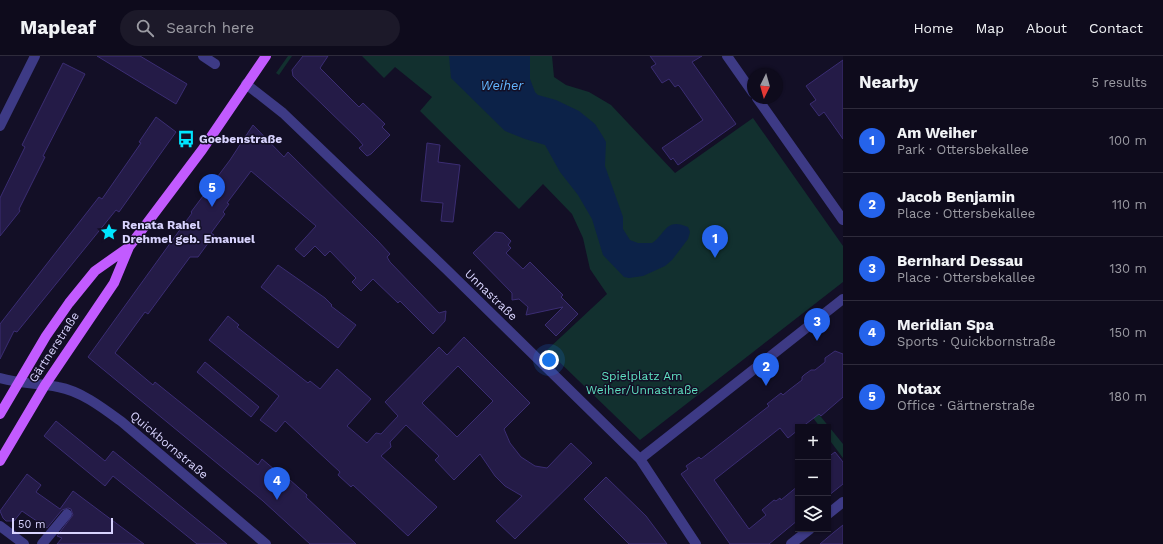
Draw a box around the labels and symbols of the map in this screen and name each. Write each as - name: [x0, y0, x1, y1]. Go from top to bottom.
- north arrow: [747, 68, 783, 104]
- water label: Weiher: [481, 78, 524, 93]
- bus stop icon: Goebenstraße: [176, 129, 196, 149]
- place label: Goebenstraße: [199, 132, 282, 146]
- pin: 5: [199, 174, 225, 207]
- place label: Renata Rahel Drehmel geb. Emanuel: [122, 218, 255, 246]
- place icon: Renata Rahel Drehmel geb. Emanuel: [99, 222, 119, 242]
- pin: 1: [702, 225, 728, 258]
- street label: Unnastraße: [462, 267, 520, 323]
- pin: 3: [804, 308, 830, 341]
- street label: Gärtnerstraße: [26, 309, 82, 385]
- your location: [539, 350, 559, 370]
- pin: 2: [753, 353, 779, 386]
- park label: Spielplatz Am Weiher/Unnastraße: [586, 369, 698, 397]
- street label: Quickbornstraße: [127, 408, 211, 482]
- pin: 4: [264, 467, 290, 500]
- scale bar: [12, 516, 113, 535]

